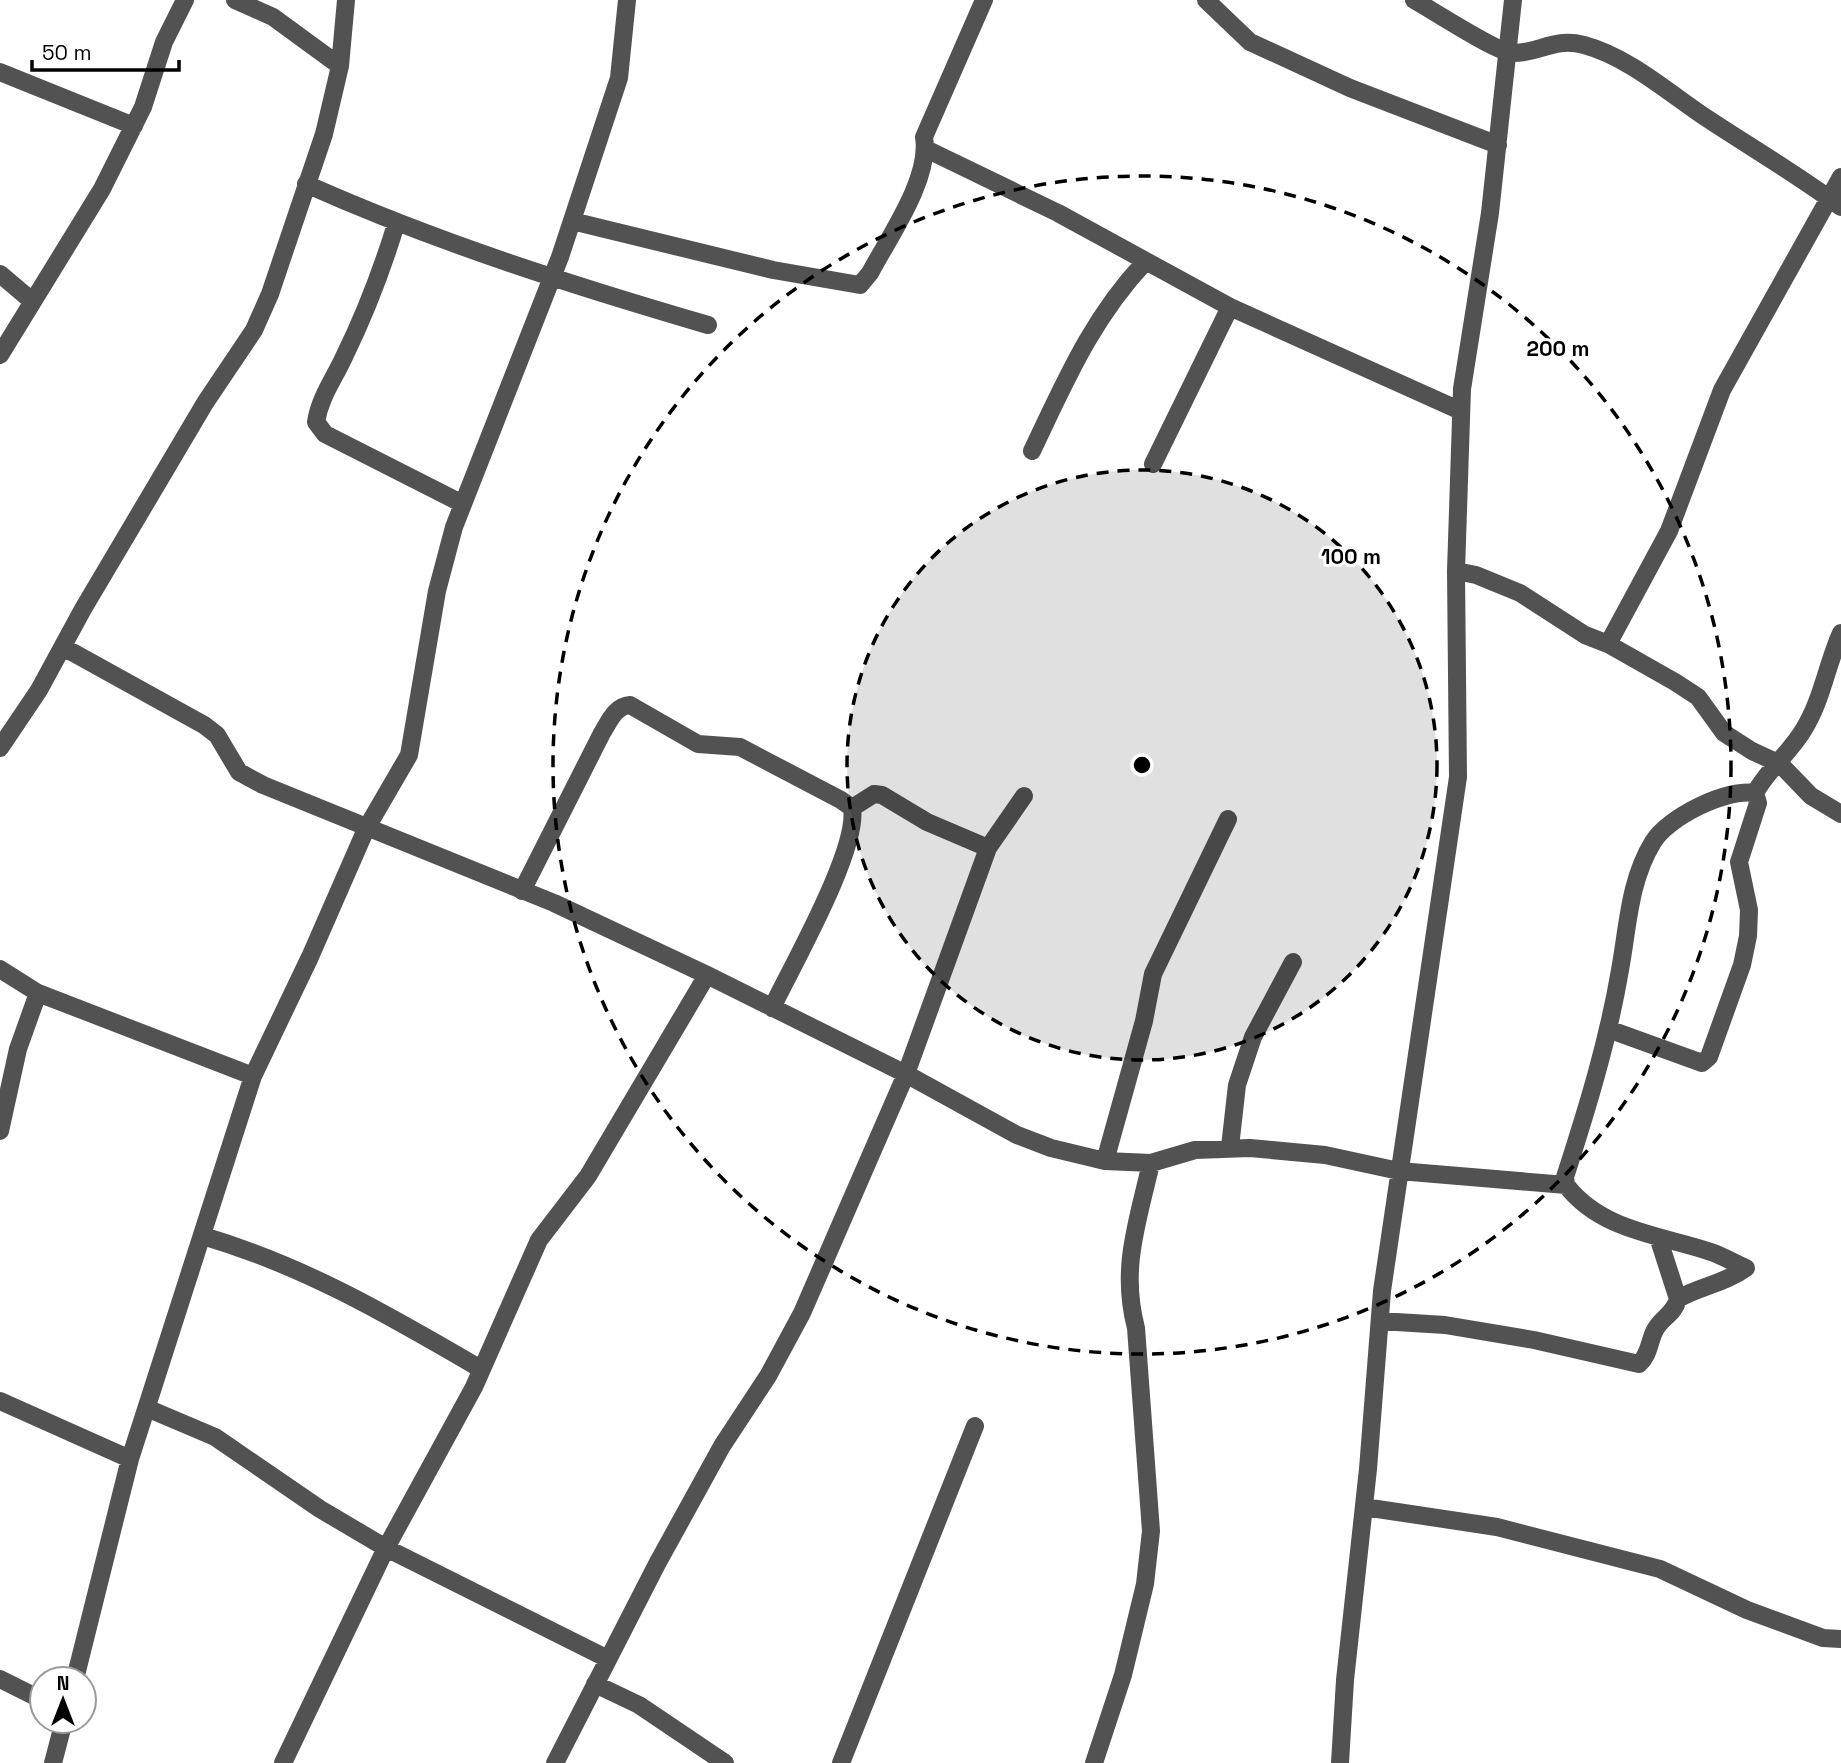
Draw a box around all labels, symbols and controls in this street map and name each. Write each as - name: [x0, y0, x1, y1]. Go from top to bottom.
- scale bar: [32, 28, 178, 72]
- text: 50 m: [42, 39, 92, 66]
- text: 200 m: [1527, 335, 1589, 362]
- text: 100 m: [1321, 543, 1381, 570]
- centre of rings: [1130, 753, 1154, 777]
- north arrow: [28, 1665, 98, 1735]
- text: N: [57, 1671, 69, 1696]

